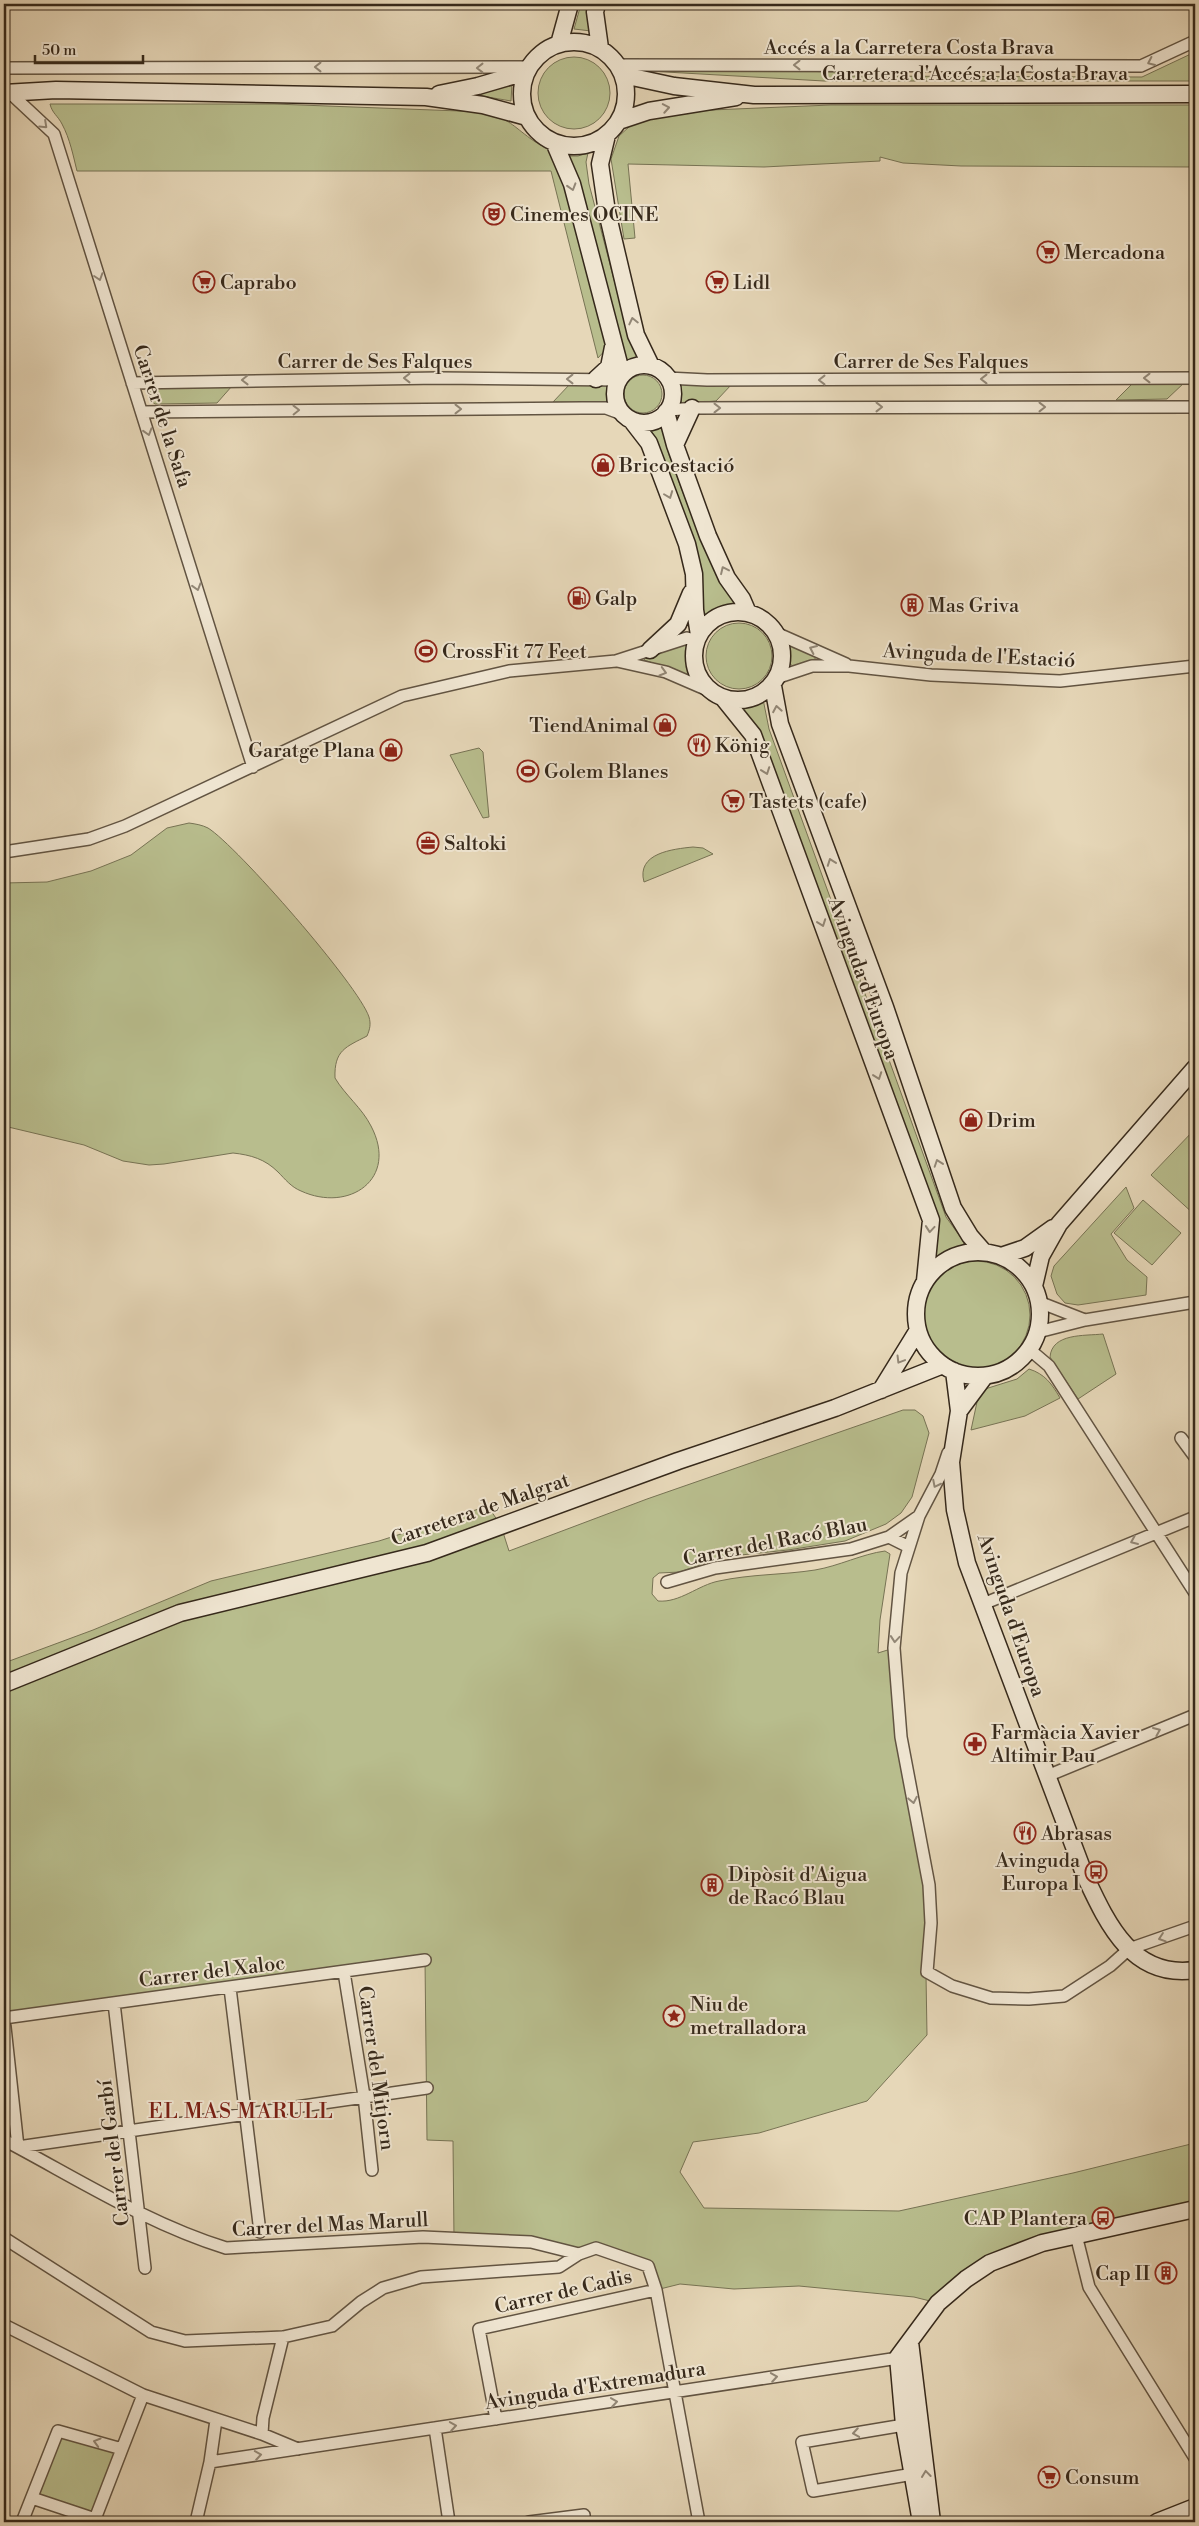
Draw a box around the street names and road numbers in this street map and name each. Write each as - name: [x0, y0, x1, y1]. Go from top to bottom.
- street label: Accés a la Carretera Costa Brava: [763, 36, 1055, 61]
- street label: Carretera d'Accés a la Costa Brava: [822, 62, 1129, 87]
- street label: Carrer de la Safa: [127, 342, 197, 492]
- street label: Carrer de Ses Falques: [278, 350, 472, 375]
- street label: Carrer de Ses Falques: [834, 350, 1028, 375]
- street label: Avinguda de l'Estació: [881, 639, 1076, 674]
- street label: Avinguda d'Europa: [821, 893, 904, 1064]
- street label: Carretera de Malgrat: [388, 1468, 573, 1553]
- street label: Carrer del Racó Blau: [681, 1512, 870, 1573]
- street label: Avinguda d'Europa: [971, 1530, 1051, 1701]
- street label: Carrer del Xaloc: [138, 1951, 287, 1994]
- street label: Carrer del Mitjorn: [352, 1984, 399, 2152]
- street label: Carrer del Garbí: [93, 2077, 136, 2227]
- street label: Carrer del Mas Marull: [231, 2208, 429, 2243]
- street label: Carrer de Cadis: [492, 2264, 635, 2320]
- street label: Avinguda d'Extremadura: [482, 2357, 708, 2416]

